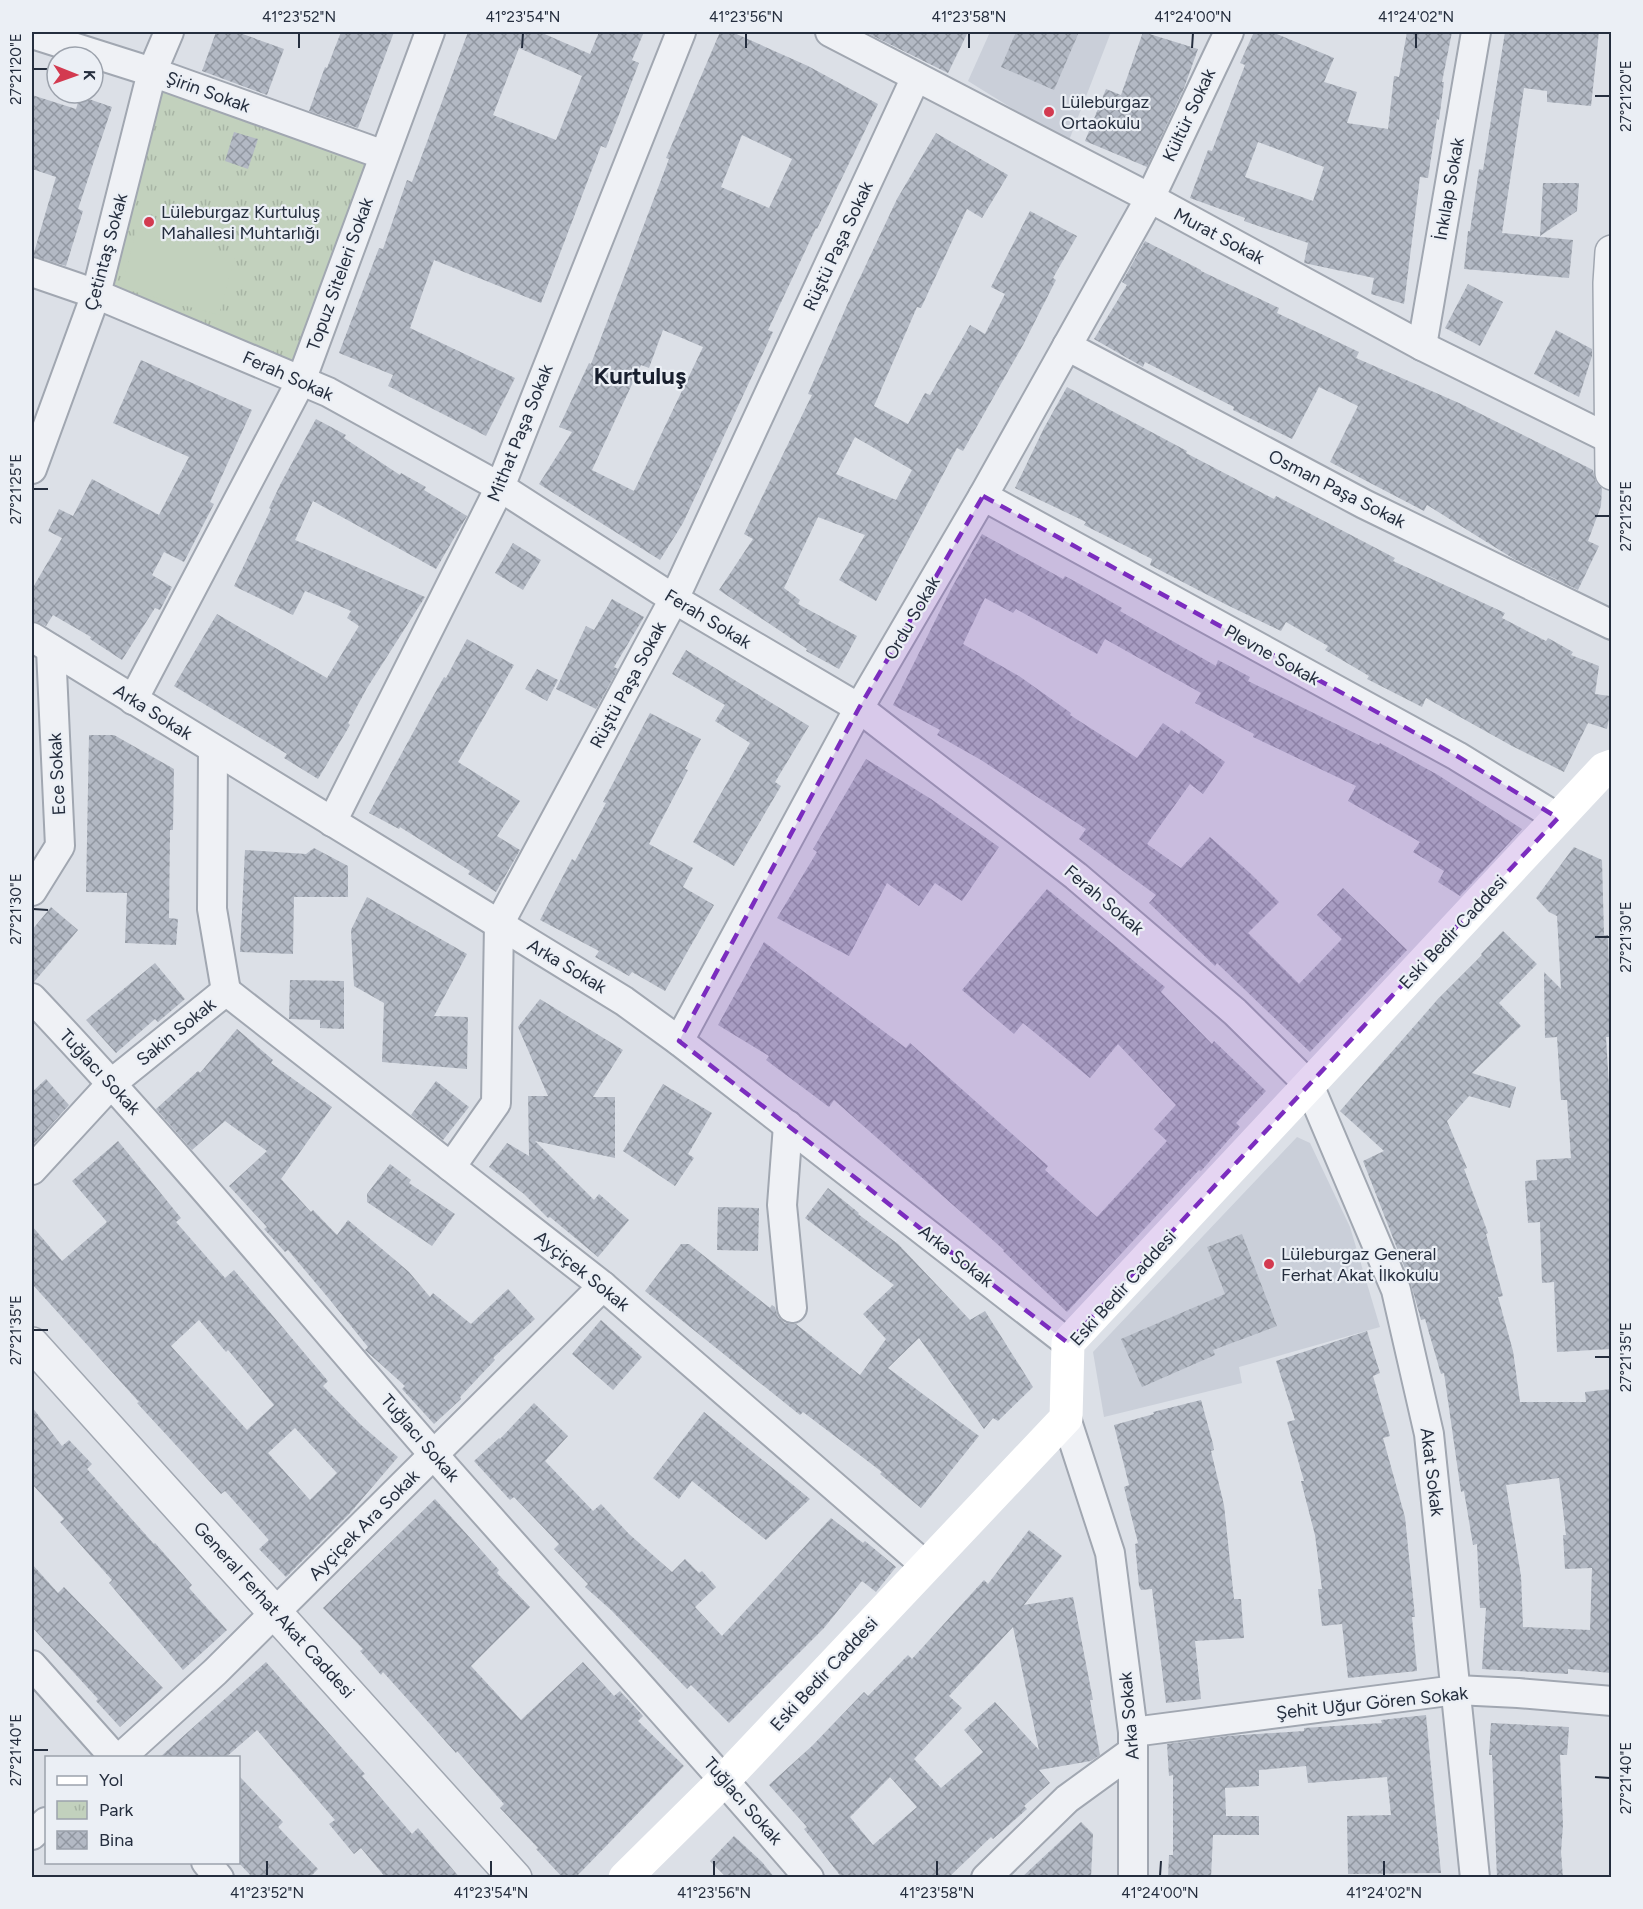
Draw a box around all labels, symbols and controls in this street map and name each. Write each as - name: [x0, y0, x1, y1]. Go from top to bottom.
- text: 41°23'52"N: [262, 8, 336, 26]
- text: 41°23'54"N: [486, 8, 560, 26]
- text: 41°23'56"N: [709, 8, 783, 26]
- text: 41°23'58"N: [932, 8, 1006, 26]
- text: 41°24'00"N: [1154, 8, 1232, 26]
- text: 41°24'02"N: [1378, 8, 1454, 26]
- text: 27°21'20"E: [7, 33, 25, 105]
- north arrow: [45, 45, 105, 105]
- text: 27°21'20"E: [1617, 60, 1635, 132]
- street label: Kültür Sokak: [1158, 65, 1220, 165]
- street label: Şirin Sokak: [163, 67, 253, 117]
- text: K: [80, 70, 99, 81]
- place label: Lüleburgaz Ortaokulu: [1061, 91, 1150, 134]
- marker: Lüleburgaz Ortaokulu: [1042, 105, 1056, 119]
- street label: İnkılap Sokak: [1429, 136, 1469, 242]
- street label: Rüştü Paşa Sokak: [798, 177, 878, 314]
- street label: Çetintaş Sokak: [80, 191, 132, 313]
- street label: Topuz Siteleri Sokak: [302, 194, 378, 354]
- place label: Lüleburgaz Kurtuluş Mahallesi Muhtarlığı: [161, 201, 320, 244]
- street label: Murat Sokak: [1170, 203, 1268, 269]
- marker: Lüleburgaz Kurtuluş Mahallesi Muhtarlığı: [142, 215, 156, 229]
- street label: Ferah Sokak: [239, 346, 337, 406]
- street label: Mithat Paşa Sokak: [482, 361, 558, 505]
- district label: Kurtuluş: [594, 361, 686, 390]
- street label: Osman Paşa Sokak: [1265, 445, 1409, 533]
- text: 27°21'25"E: [7, 454, 25, 524]
- text: 27°21'25"E: [1617, 481, 1635, 551]
- street label: Ordu Sokak: [879, 572, 945, 664]
- street label: Ferah Sokak: [661, 585, 756, 654]
- street label: Rüştü Paşa Sokak: [585, 618, 671, 752]
- street label: Plevne Sokak: [1220, 620, 1324, 690]
- street label: Arka Sokak: [110, 679, 197, 745]
- street label: Ece Sokak: [44, 732, 70, 816]
- street label: Ferah Sokak: [1060, 860, 1149, 940]
- street label: Eski Bedir Caddesi: [1394, 870, 1512, 994]
- text: 27°21'30"E: [7, 873, 25, 945]
- text: 27°21'30"E: [1617, 901, 1635, 973]
- street label: Arka Sokak: [523, 934, 611, 998]
- street label: Sakin Sokak: [132, 993, 220, 1071]
- street label: Tuğlacı Sokak: [55, 1025, 145, 1120]
- street label: Arka Sokak: [914, 1220, 998, 1292]
- street label: Ayçiçek Sokak: [530, 1226, 634, 1316]
- street label: Eski Bedir Caddesi: [1065, 1226, 1181, 1350]
- place label: Lüleburgaz General Ferhat Akat İlkokulu: [1281, 1243, 1439, 1286]
- marker: Lüleburgaz General Ferhat Akat İlkokulu: [1262, 1257, 1276, 1271]
- text: 27°21'35"E: [7, 1295, 25, 1365]
- text: 27°21'35"E: [1617, 1322, 1635, 1392]
- street label: Tuğlacı Sokak: [376, 1390, 464, 1487]
- street label: Akat Sokak: [1416, 1426, 1448, 1518]
- street label: Ayçiçek Ara Sokak: [304, 1465, 424, 1585]
- street label: General Ferhat Akat Caddesi: [189, 1517, 359, 1703]
- street label: Eski Bedir Caddesi: [765, 1612, 883, 1736]
- street label: Arka Sokak: [1114, 1671, 1144, 1761]
- street label: Şehit Uğur Gören Sokak: [1275, 1682, 1469, 1724]
- text: 27°21'40"E: [7, 1714, 25, 1786]
- text: 27°21'40"E: [1617, 1742, 1635, 1814]
- street label: Tuğlacı Sokak: [699, 1753, 787, 1850]
- legend: [45, 1756, 240, 1864]
- text: Yol: [99, 1769, 123, 1791]
- text: Park: [99, 1799, 134, 1821]
- text: Bina: [99, 1829, 133, 1851]
- text: 41°23'52"N: [230, 1884, 304, 1902]
- text: 41°23'54"N: [454, 1884, 528, 1902]
- text: 41°23'56"N: [677, 1884, 751, 1902]
- text: 41°23'58"N: [900, 1884, 974, 1902]
- text: 41°24'00"N: [1121, 1884, 1199, 1902]
- text: 41°24'02"N: [1346, 1884, 1422, 1902]

